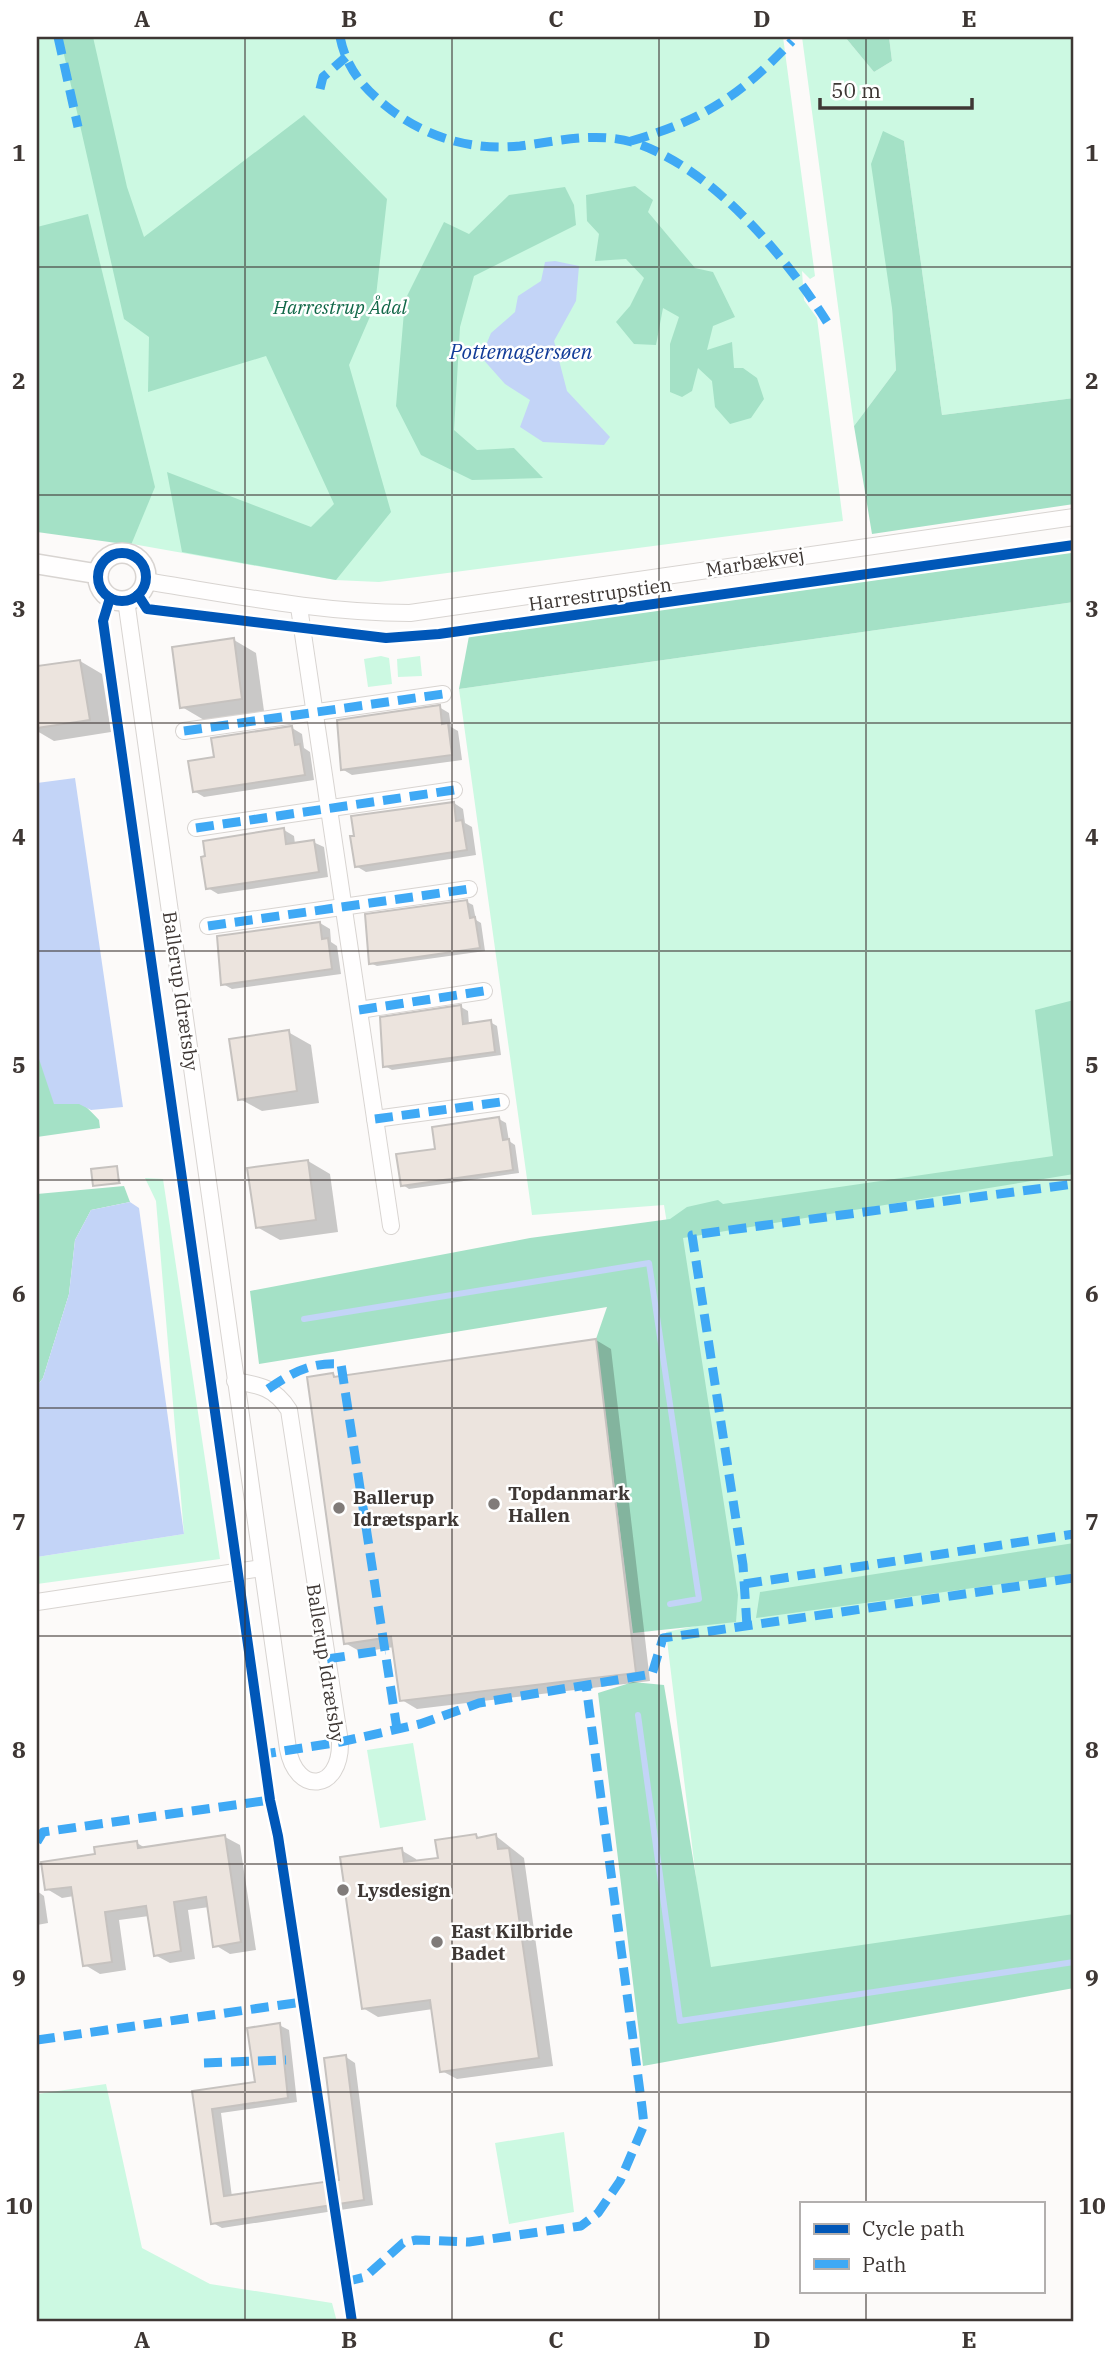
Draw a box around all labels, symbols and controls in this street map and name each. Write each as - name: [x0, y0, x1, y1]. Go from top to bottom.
- text: A: [134, 3, 150, 33]
- text: B: [341, 3, 357, 33]
- text: C: [548, 3, 564, 33]
- text: D: [753, 3, 771, 33]
- text: E: [961, 3, 977, 33]
- scale bar: [820, 66, 973, 110]
- text: 50 m: [831, 76, 881, 104]
- text: 1: [12, 137, 26, 167]
- text: 1: [1085, 137, 1099, 167]
- park label: Harrestrup Ådal: [272, 295, 407, 319]
- water label: Pottemagersøen: [448, 337, 593, 365]
- text: 2: [12, 365, 26, 395]
- text: 2: [1085, 365, 1099, 395]
- street label: Marbækvej: [704, 542, 806, 582]
- street label: Harrestrupstien: [527, 572, 673, 616]
- text: 3: [12, 593, 26, 623]
- text: 3: [1085, 593, 1099, 623]
- text: 4: [12, 821, 26, 851]
- text: 4: [1085, 821, 1099, 851]
- street label: Ballerup Idrætsby: [158, 910, 204, 1073]
- text: 5: [12, 1049, 26, 1079]
- text: 5: [1085, 1049, 1099, 1079]
- text: 6: [12, 1278, 26, 1308]
- text: 6: [1085, 1278, 1099, 1308]
- place label: Topdanmark Hallen: [508, 1481, 630, 1527]
- place label: Ballerup Idrætspark: [353, 1485, 459, 1531]
- marker: Topdanmark Hallen: [486, 1496, 502, 1512]
- marker: Ballerup Idrætspark: [331, 1500, 347, 1516]
- text: 7: [12, 1506, 26, 1536]
- text: 7: [1085, 1506, 1099, 1536]
- street label: Ballerup Idrætsby: [302, 1582, 351, 1745]
- text: 8: [12, 1734, 26, 1764]
- text: 8: [1085, 1734, 1099, 1764]
- place label: Lysdesign: [357, 1878, 451, 1902]
- marker: Lysdesign: [335, 1882, 351, 1898]
- place label: East Kilbride Badet: [451, 1919, 573, 1965]
- marker: East Kilbride Badet: [429, 1934, 445, 1950]
- text: 9: [12, 1962, 26, 1992]
- text: 9: [1085, 1962, 1099, 1992]
- text: 10: [5, 2190, 33, 2220]
- text: 10: [1078, 2190, 1106, 2220]
- legend: [800, 2202, 1044, 2292]
- text: Cycle path: [862, 2214, 965, 2242]
- text: Path: [862, 2250, 907, 2278]
- text: A: [134, 2324, 150, 2354]
- text: B: [341, 2324, 357, 2354]
- text: C: [548, 2324, 564, 2354]
- text: D: [753, 2324, 771, 2354]
- text: E: [961, 2324, 977, 2354]

